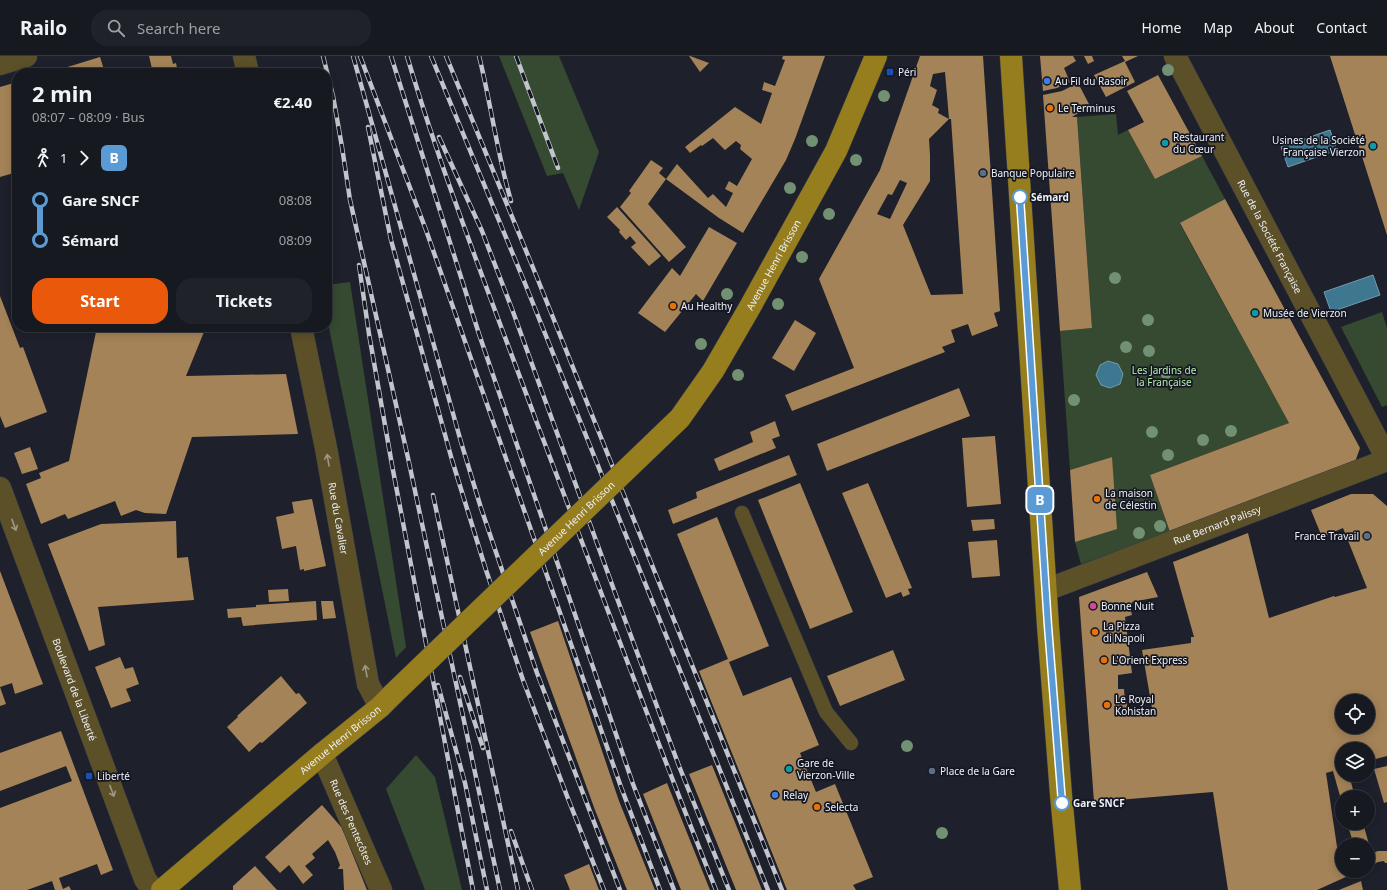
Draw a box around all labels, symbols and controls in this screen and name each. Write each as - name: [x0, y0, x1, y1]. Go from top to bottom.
- search box: [91, 10, 371, 46]
- text: Railo: [20, 15, 67, 41]
- icon: search: [105, 17, 127, 39]
- text: Search here: [137, 18, 221, 38]
- text: Home: [1142, 18, 1181, 37]
- text: Map: [1203, 18, 1233, 37]
- text: About: [1255, 18, 1294, 37]
- text: Contact: [1316, 18, 1367, 37]
- place label: Péri: [898, 65, 916, 79]
- marker: Péri: [885, 67, 895, 77]
- place label: Au Fil du Rasoir: [1055, 74, 1127, 88]
- marker: Au Fil du Rasoir: [1042, 76, 1052, 86]
- text: 2 min: [32, 78, 93, 108]
- text: €2.40: [273, 92, 312, 112]
- place label: Le Terminus: [1058, 101, 1115, 115]
- marker: Le Terminus: [1045, 103, 1055, 113]
- text: 08:07 – 08:09 · Bus: [32, 108, 145, 126]
- place label: Restaurant du Cœur: [1173, 130, 1225, 156]
- place label: Usines de la Société Française Vierzon: [1272, 133, 1365, 159]
- marker: Restaurant du Cœur: [1160, 138, 1170, 148]
- marker: Usines de la Société Française Vierzon: [1368, 141, 1378, 151]
- icon: walk: [32, 147, 54, 169]
- icon: forward: [73, 147, 95, 169]
- text: B: [109, 148, 119, 167]
- text: 1: [60, 149, 67, 167]
- place label: Banque Populaire: [991, 166, 1075, 180]
- marker: Banque Populaire: [978, 168, 988, 178]
- street label: Rue de la Société Française: [1234, 177, 1306, 296]
- marker: Sémard: [1012, 189, 1028, 205]
- text: Gare SNCF: [62, 190, 139, 210]
- place label: Sémard: [1031, 190, 1069, 204]
- text: 08:08: [279, 191, 312, 209]
- street label: Avenue Henri Brisson: [743, 217, 804, 313]
- text: Sémard: [62, 230, 119, 250]
- text: 08:09: [279, 231, 312, 249]
- button: Start: [32, 278, 168, 324]
- button: Tickets: [176, 278, 312, 324]
- place label: Au Healthy: [681, 299, 733, 313]
- marker: Au Healthy: [668, 301, 678, 311]
- place label: Musée de Vierzon: [1263, 306, 1347, 320]
- marker: Musée de Vierzon: [1250, 308, 1260, 318]
- park label: Les Jardins de la Française: [1132, 363, 1197, 389]
- one-way arrow: [324, 454, 332, 467]
- street label: Avenue Henri Brisson: [535, 478, 617, 558]
- street label: Rue du Cavalier: [325, 481, 352, 556]
- place label: La maison de Célestin: [1105, 486, 1157, 512]
- line badge: B: [1027, 487, 1053, 513]
- text: B: [1035, 490, 1045, 509]
- marker: La maison de Célestin: [1092, 494, 1102, 504]
- street label: Rue Bernard Palissy: [1171, 501, 1264, 548]
- one-way arrow: [10, 518, 18, 530]
- place label: France Travail: [1295, 529, 1359, 543]
- marker: France Travail: [1362, 531, 1372, 541]
- place label: Bonne Nuit: [1101, 599, 1155, 613]
- marker: Bonne Nuit: [1088, 601, 1098, 611]
- place label: La Pizza di Napoli: [1103, 619, 1145, 645]
- marker: La Pizza di Napoli: [1090, 627, 1100, 637]
- street label: Boulevard de la Liberté: [49, 636, 100, 743]
- place label: L'Orient Express: [1112, 653, 1188, 667]
- marker: L'Orient Express: [1099, 655, 1109, 665]
- one-way arrow: [362, 665, 370, 678]
- place label: Le Royal Kohistan: [1115, 692, 1156, 718]
- map controls: [1335, 694, 1375, 878]
- button: locate: [1335, 694, 1375, 734]
- marker: Le Royal Kohistan: [1102, 700, 1112, 710]
- street label: Avenue Henri Brisson: [296, 702, 384, 777]
- button: layers: [1335, 742, 1375, 782]
- place label: Gare de Vierzon-Ville: [797, 756, 855, 782]
- marker: Gare de Vierzon-Ville: [784, 764, 794, 774]
- place label: Place de la Gare: [940, 764, 1015, 778]
- marker: Place de la Gare: [927, 766, 937, 776]
- place label: Liberté: [97, 769, 130, 783]
- marker: Liberté: [84, 771, 94, 781]
- street label: Rue des Pentecôtes: [327, 777, 376, 867]
- one-way arrow: [109, 784, 117, 796]
- place label: Relay: [783, 788, 809, 802]
- marker: Relay: [770, 790, 780, 800]
- button: +: [1335, 790, 1375, 830]
- marker: Gare SNCF: [1054, 795, 1070, 811]
- place label: Gare SNCF: [1073, 796, 1125, 810]
- place label: Selecta: [825, 800, 858, 814]
- marker: Selecta: [812, 802, 822, 812]
- button: −: [1335, 838, 1375, 878]

